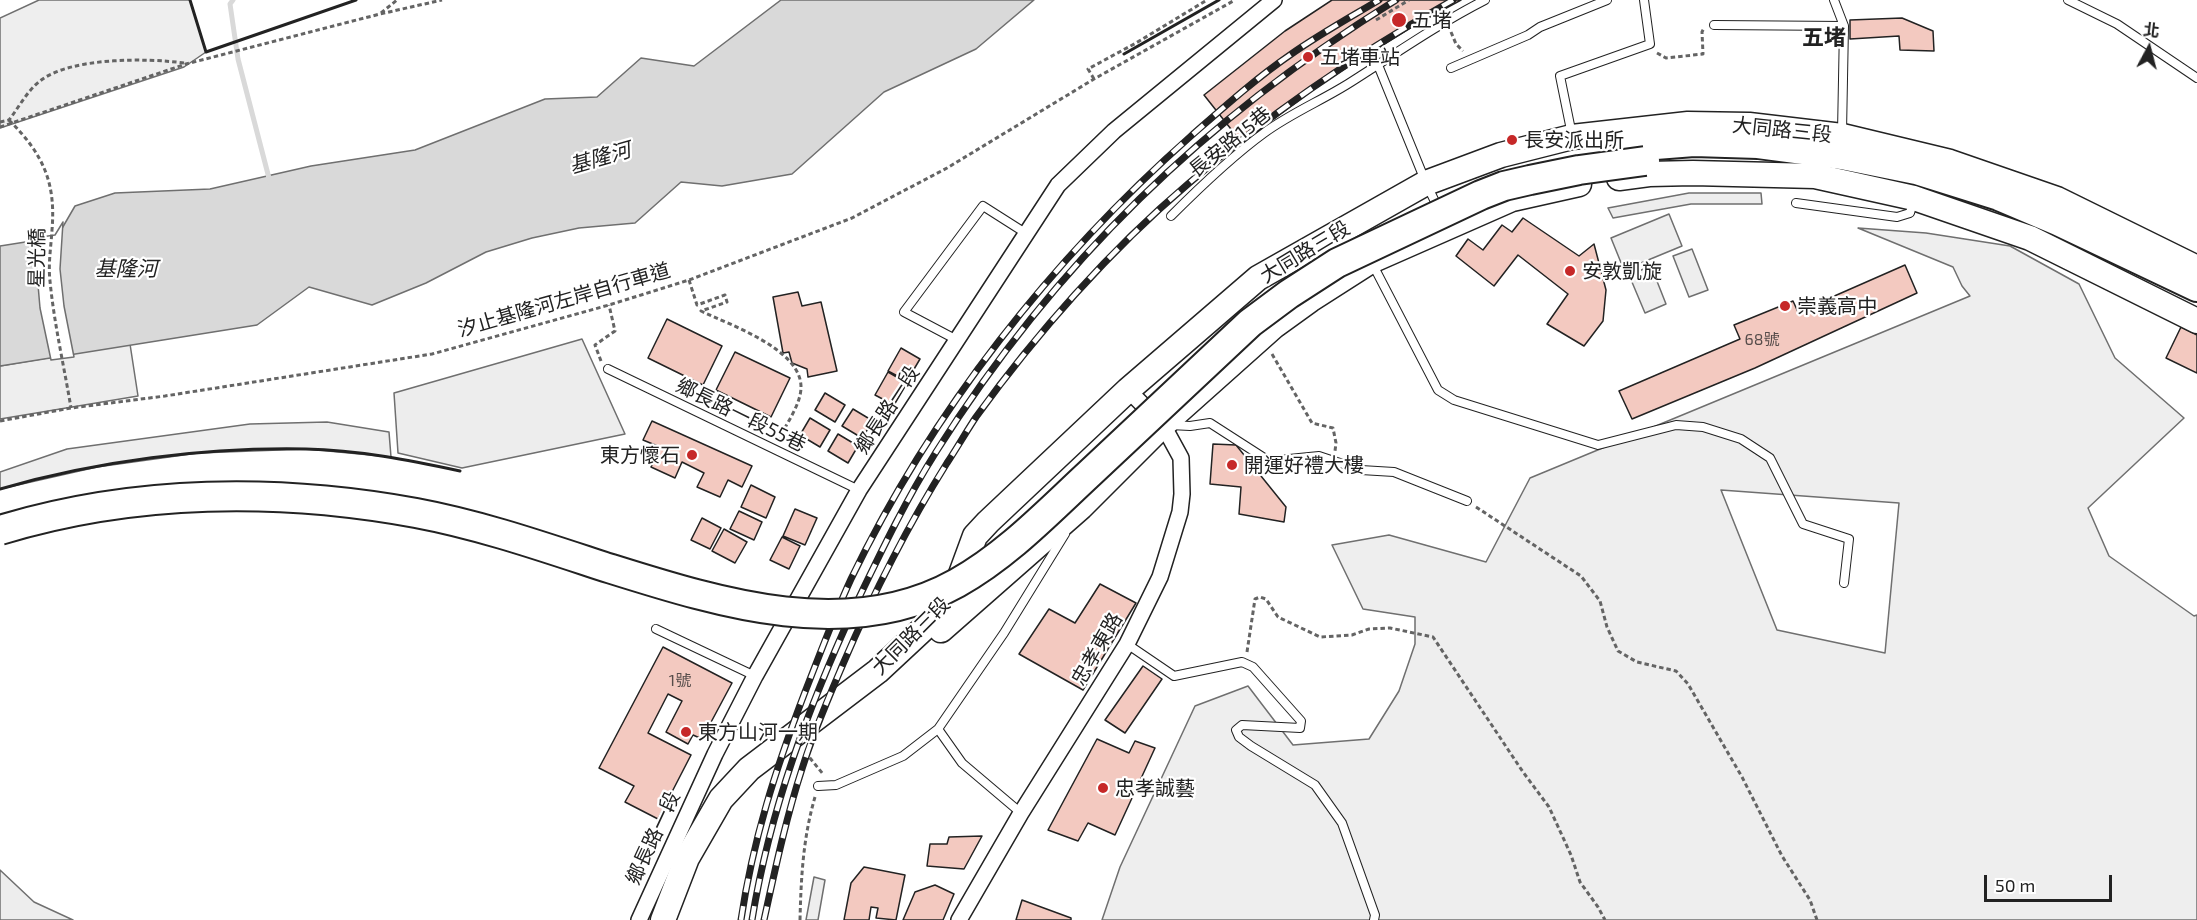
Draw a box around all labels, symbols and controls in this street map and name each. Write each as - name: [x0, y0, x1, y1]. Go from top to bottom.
- place label: 五堵: [1412, 8, 1452, 32]
- marker: 五堵: [1390, 11, 1408, 29]
- north arrow: [2119, 18, 2179, 78]
- text: 北: [2142, 19, 2160, 40]
- district label: 五堵: [1802, 25, 1846, 51]
- place label: 五堵車站: [1320, 45, 1400, 69]
- marker: 五堵車站: [1301, 50, 1315, 64]
- street label: 長安路15巷: [1184, 102, 1276, 182]
- street label: 大同路三段: [1731, 113, 1833, 147]
- place label: 長安派出所: [1524, 128, 1624, 152]
- marker: 長安派出所: [1505, 133, 1519, 147]
- water label: 基隆河: [566, 137, 634, 179]
- street label: 大同路三段: [1256, 216, 1354, 288]
- street label: 星光橋: [24, 228, 50, 288]
- water label: 基隆河: [95, 256, 157, 282]
- street label: 汐止基隆河左岸自行車道: [455, 258, 673, 342]
- place label: 安敦凱旋: [1582, 259, 1662, 283]
- marker: 安敦凱旋: [1563, 264, 1577, 278]
- place label: 崇義高中: [1797, 294, 1877, 318]
- marker: 崇義高中: [1778, 299, 1792, 313]
- house number: 68號: [1745, 330, 1779, 350]
- street label: 鄉長路一段: [850, 362, 924, 458]
- street label: 鄉長路一段55巷: [672, 373, 810, 457]
- place label: 東方懷石: [600, 443, 680, 467]
- marker: 東方懷石: [685, 448, 699, 462]
- place label: 開運好禮大樓: [1244, 453, 1364, 477]
- marker: 開運好禮大樓: [1225, 458, 1239, 472]
- street label: 大同路三段: [867, 592, 955, 680]
- street label: 忠孝東路: [1067, 608, 1127, 690]
- house number: 1號: [669, 671, 691, 691]
- place label: 東方山河一期: [698, 720, 818, 744]
- marker: 東方山河一期: [679, 725, 693, 739]
- place label: 忠孝誠藝: [1115, 776, 1195, 800]
- marker: 忠孝誠藝: [1096, 781, 1110, 795]
- street label: 鄉長路一段: [621, 788, 685, 888]
- scale bar: [1987, 863, 2114, 901]
- text: 50 m: [1995, 874, 2035, 896]

